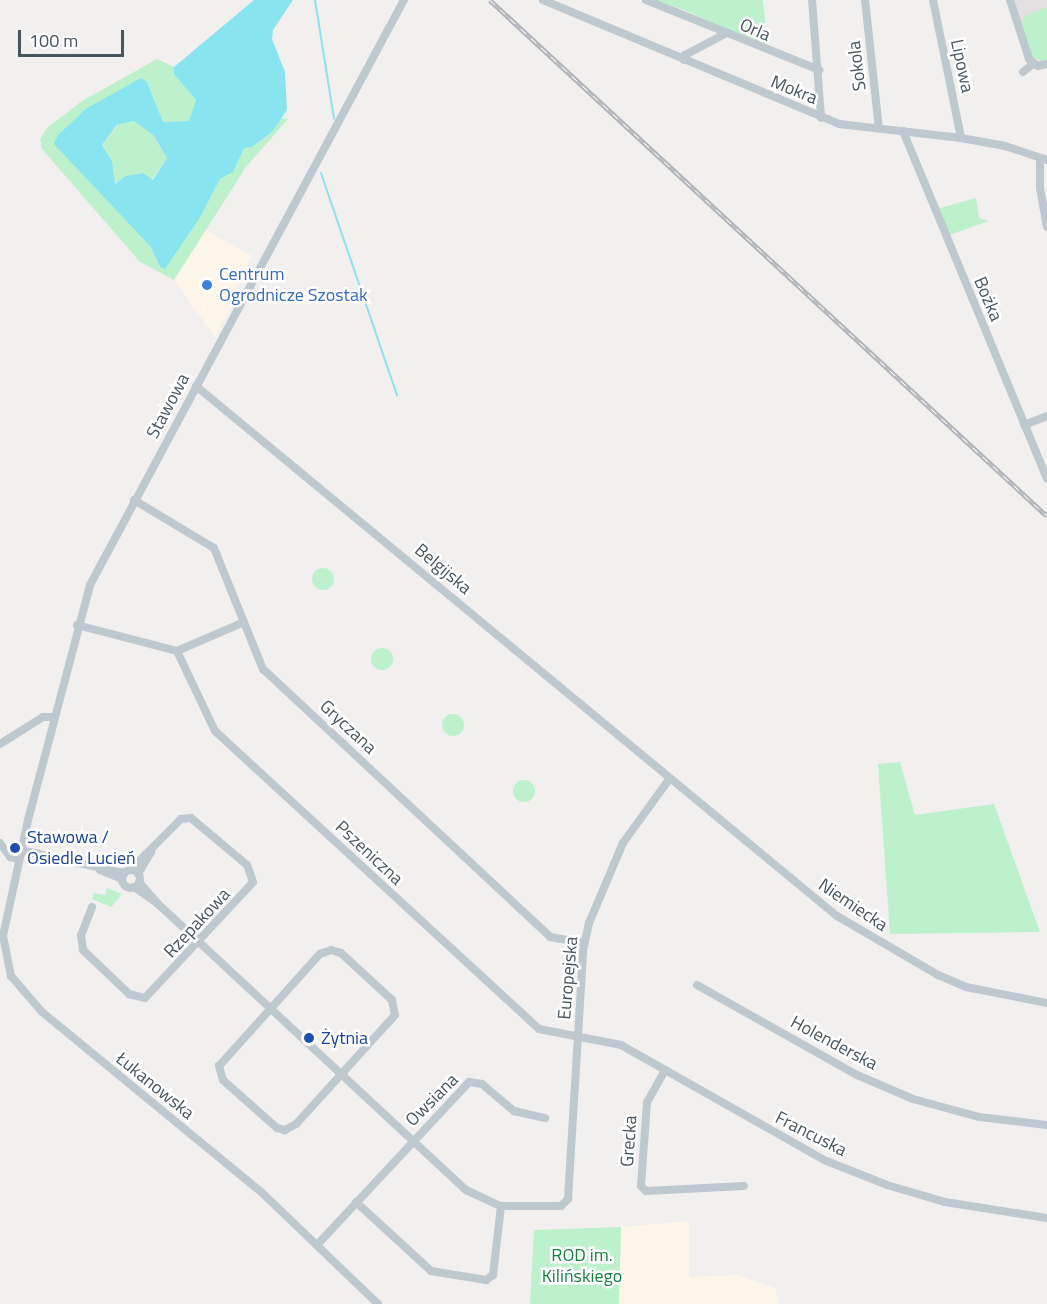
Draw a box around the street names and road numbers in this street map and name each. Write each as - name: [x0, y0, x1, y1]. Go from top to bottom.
- street label: Orla: [736, 14, 774, 46]
- street label: Lipowa: [946, 37, 978, 95]
- street label: Sokola: [843, 40, 871, 92]
- street label: Mokra: [768, 71, 820, 109]
- street label: Bożka: [969, 273, 1007, 325]
- street label: Stawowa: [142, 370, 194, 442]
- street label: Belgijska: [410, 539, 476, 599]
- street label: Gryczana: [315, 695, 381, 759]
- street label: Pszeniczna: [331, 816, 407, 890]
- street label: Niemiecka: [814, 874, 892, 936]
- street label: Rzepakowa: [159, 884, 235, 962]
- street label: Europejska: [554, 936, 582, 1020]
- street label: Holenderska: [787, 1011, 881, 1075]
- street label: Łukanowska: [112, 1048, 198, 1124]
- street label: Owsiana: [401, 1069, 463, 1131]
- street label: Francuska: [772, 1107, 850, 1161]
- street label: Grecka: [616, 1114, 642, 1168]

